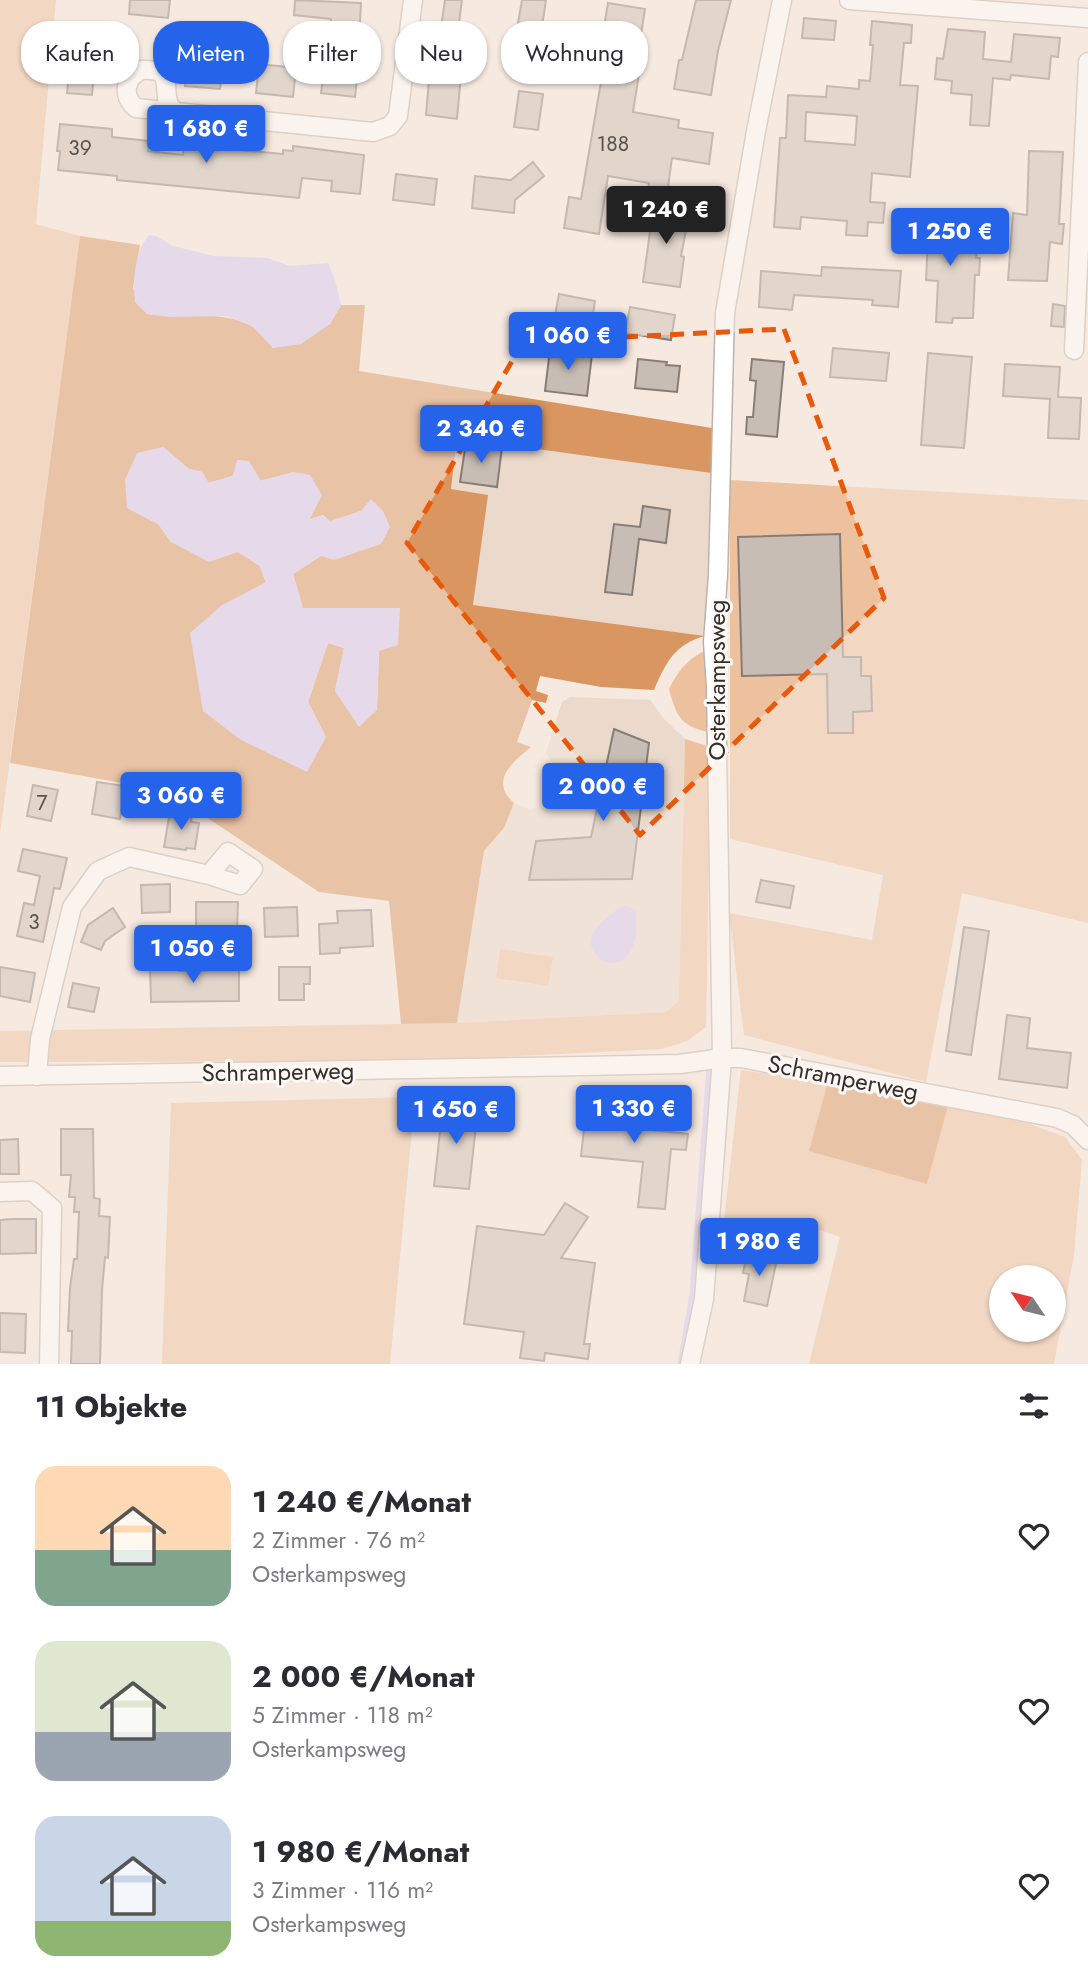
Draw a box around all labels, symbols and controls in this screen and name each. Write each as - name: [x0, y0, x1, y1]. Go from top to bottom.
- chip: Kaufen: [21, 21, 139, 84]
- chip: Mieten: [153, 21, 269, 84]
- chip: Filter: [283, 21, 381, 84]
- chip: Neu: [395, 21, 487, 84]
- chip: Wohnung: [501, 21, 648, 84]
- pin: 1 680 €: [141, 106, 271, 165]
- text: 1 680 €: [163, 111, 249, 145]
- house number: 188: [597, 129, 629, 159]
- house number: 39: [68, 133, 92, 163]
- pin: 1 240 €: [601, 187, 731, 246]
- text: 1 240 €: [623, 192, 709, 226]
- pin: 1 250 €: [885, 208, 1015, 268]
- text: 1 250 €: [907, 214, 993, 248]
- pin: 1 060 €: [503, 312, 633, 372]
- text: 1 060 €: [525, 318, 611, 352]
- pin: 2 340 €: [416, 406, 546, 465]
- text: 2 340 €: [436, 411, 526, 445]
- street label: Osterkampsweg: [699, 599, 734, 761]
- pin: 2 000 €: [538, 764, 668, 823]
- text: 2 000 €: [558, 769, 648, 803]
- pin: 3 060 €: [116, 772, 246, 832]
- text: 3 060 €: [137, 778, 226, 812]
- house number: 7: [36, 788, 48, 818]
- house number: 3: [28, 907, 40, 937]
- pin: 1 050 €: [128, 926, 258, 985]
- text: 1 050 €: [150, 931, 236, 965]
- street label: Schramperweg: [765, 1046, 921, 1109]
- street label: Schramperweg: [201, 1053, 355, 1090]
- pin: 1 650 €: [391, 1086, 521, 1146]
- pin: 1 330 €: [569, 1086, 699, 1145]
- text: 1 330 €: [592, 1091, 676, 1125]
- text: 1 650 €: [413, 1092, 499, 1126]
- pin: 1 980 €: [694, 1218, 824, 1278]
- text: 1 980 €: [716, 1224, 802, 1258]
- north arrow: [989, 1265, 1066, 1342]
- map controls: [989, 1265, 1066, 1342]
- text: 11 Objekte: [35, 1385, 187, 1428]
- icon: filters: [1015, 1387, 1053, 1425]
- text: 1 240 €/Monat: [252, 1480, 471, 1523]
- icon: home: [91, 1494, 175, 1578]
- icon: heart: [1015, 1517, 1053, 1555]
- text: 2 Zimmer · 76 m²: [252, 1523, 425, 1557]
- text: Osterkampsweg: [252, 1557, 406, 1591]
- text: 2 000 €/Monat: [252, 1655, 475, 1698]
- icon: home: [91, 1669, 175, 1753]
- icon: heart: [1015, 1692, 1053, 1730]
- text: 5 Zimmer · 118 m²: [252, 1698, 433, 1732]
- text: Osterkampsweg: [252, 1732, 406, 1766]
- text: 1 980 €/Monat: [252, 1830, 469, 1873]
- icon: home: [91, 1844, 175, 1928]
- icon: heart: [1015, 1867, 1053, 1905]
- text: 3 Zimmer · 116 m²: [252, 1873, 433, 1907]
- text: Osterkampsweg: [252, 1907, 406, 1941]

